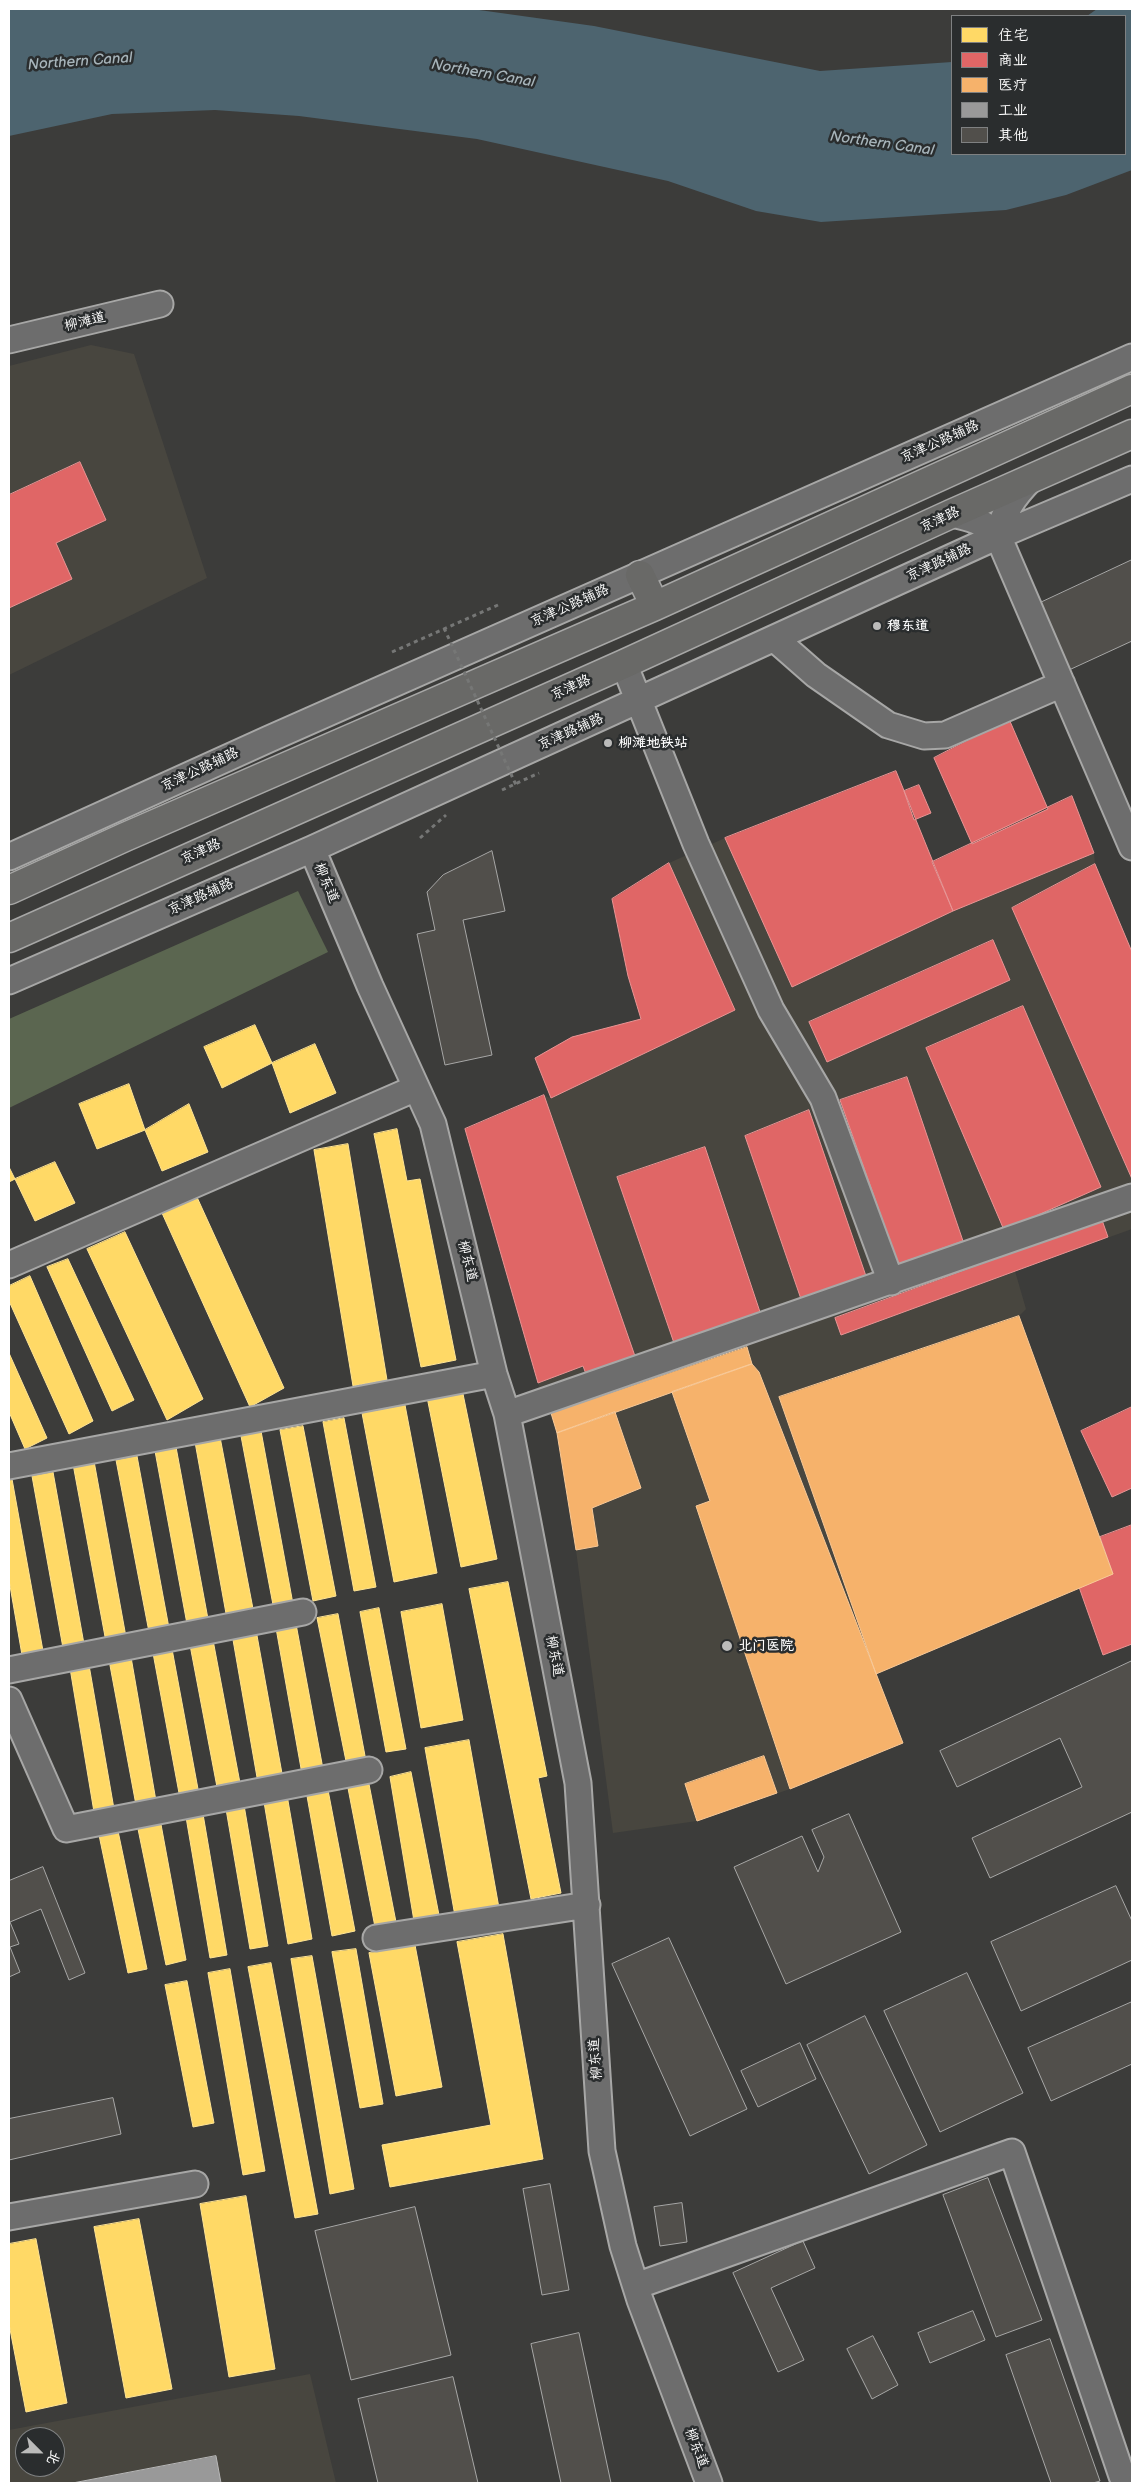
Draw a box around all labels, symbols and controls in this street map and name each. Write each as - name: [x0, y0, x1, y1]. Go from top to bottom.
- legend: [951, 15, 1126, 155]
- text: 住宅: [998, 26, 1028, 45]
- water label: Northern Canal: [27, 49, 133, 75]
- text: 商业: [998, 51, 1028, 70]
- water label: Northern Canal: [430, 56, 536, 92]
- text: 医疗: [998, 76, 1028, 95]
- text: 工业: [998, 101, 1028, 120]
- text: 其他: [998, 126, 1028, 145]
- water label: Northern Canal: [829, 128, 935, 160]
- street label: 柳滩道: [63, 309, 107, 335]
- street label: 京津公路辅路: [898, 417, 982, 467]
- street label: 京津路: [917, 504, 963, 536]
- street label: 京津路辅路: [904, 541, 974, 585]
- street label: 京津公路辅路: [528, 581, 612, 631]
- place label: 穆东道: [887, 618, 929, 634]
- marker: 穆东道: [871, 620, 883, 632]
- street label: 京津路: [548, 672, 594, 704]
- street label: 京津路辅路: [536, 710, 606, 754]
- place label: 柳滩地铁站: [618, 735, 688, 751]
- marker: 柳滩地铁站: [602, 737, 614, 749]
- street label: 京津公路辅路: [158, 745, 242, 795]
- street label: 京津路: [178, 836, 224, 868]
- street label: 柳东道: [310, 860, 342, 906]
- street label: 京津路辅路: [166, 875, 236, 919]
- street label: 柳东道: [454, 1239, 480, 1283]
- street label: 柳东道: [542, 1634, 566, 1678]
- place label: 北门医院: [738, 1638, 794, 1654]
- marker: 北门医院: [720, 1639, 734, 1653]
- street label: 柳东道: [586, 2037, 606, 2081]
- street label: 柳东道: [681, 2425, 711, 2471]
- north arrow: [15, 2427, 65, 2477]
- text: 北: [43, 2448, 64, 2467]

